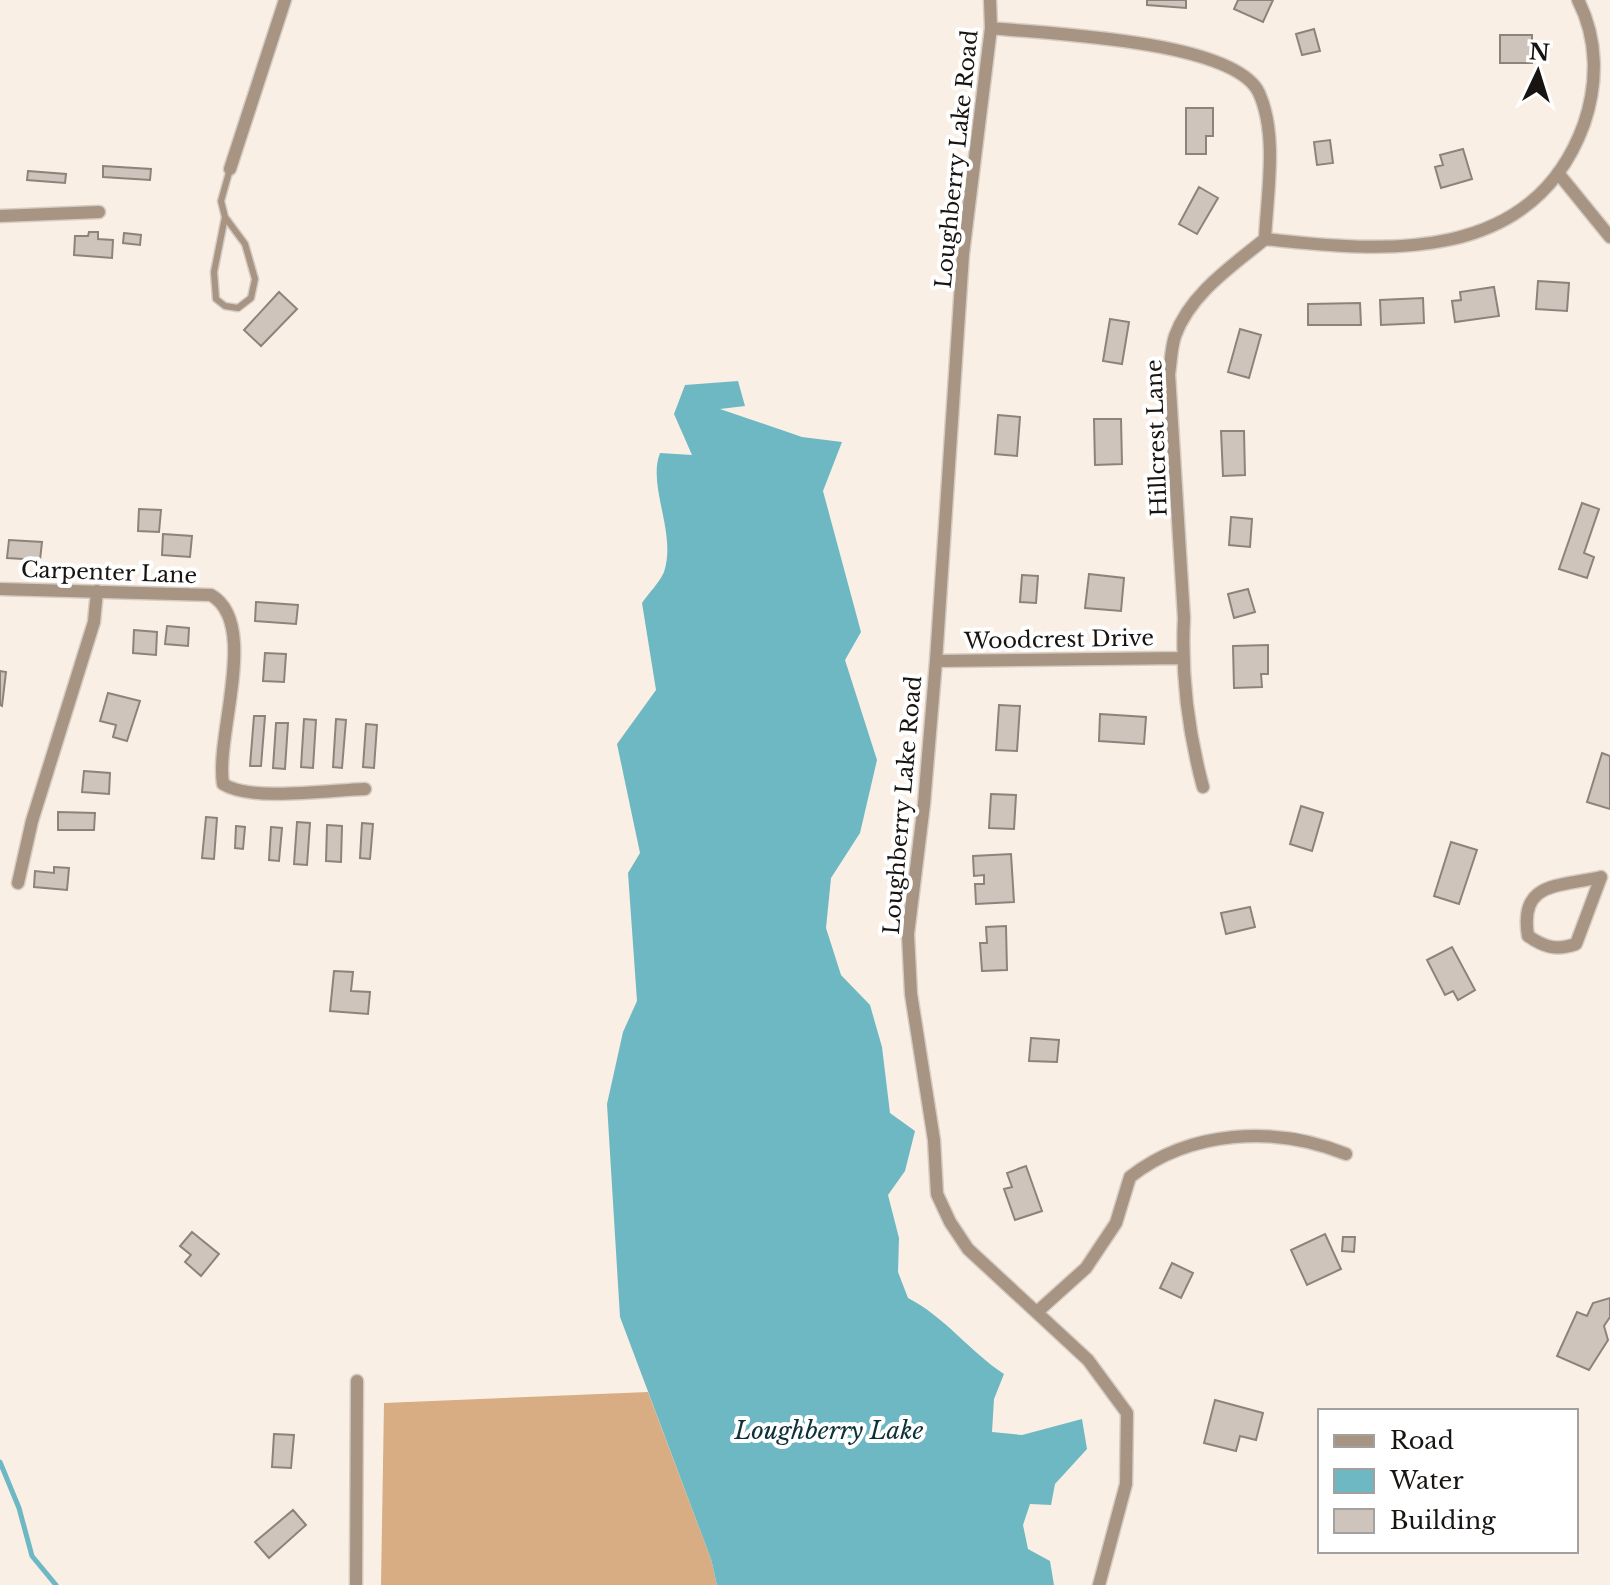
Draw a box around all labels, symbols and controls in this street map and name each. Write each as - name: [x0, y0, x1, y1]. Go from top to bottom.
- street label: Loughberry Lake Road: [930, 28, 984, 290]
- north arrow: [1498, 32, 1578, 112]
- text: N: [1528, 38, 1551, 67]
- street label: Hillcrest Lane: [1140, 359, 1173, 517]
- street label: Carpenter Lane: [20, 556, 197, 589]
- street label: Woodcrest Drive: [963, 624, 1154, 655]
- street label: Loughberry Lake Road: [878, 674, 927, 935]
- legend: [1318, 1409, 1578, 1553]
- water label: Loughberry Lake: [733, 1416, 924, 1445]
- text: Road: [1390, 1426, 1454, 1455]
- text: Water: [1389, 1466, 1464, 1495]
- text: Building: [1390, 1506, 1496, 1535]

